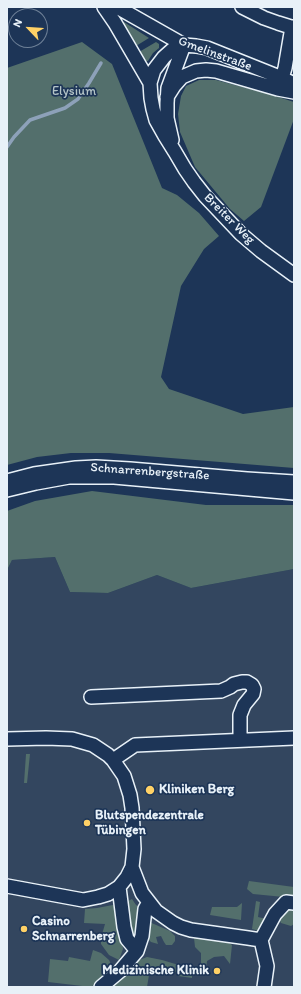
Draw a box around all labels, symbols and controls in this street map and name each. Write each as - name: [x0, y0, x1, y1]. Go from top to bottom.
- north arrow: [8, 8, 48, 48]
- text: N: [10, 17, 25, 29]
- street label: Gmelinstraße: [176, 33, 254, 75]
- park label: Elysium: [52, 84, 96, 100]
- street label: Breiter Weg: [200, 190, 258, 248]
- street label: Schnarrenbergstraße: [90, 460, 210, 484]
- place label: Kliniken Berg: [159, 782, 234, 798]
- marker: Kliniken Berg: [144, 784, 156, 796]
- place label: Blutspendezentrale Tübingen: [95, 808, 204, 839]
- marker: Blutspendezentrale Tübingen: [82, 818, 92, 828]
- place label: Casino Schnarrenberg: [32, 914, 114, 945]
- marker: Casino Schnarrenberg: [19, 924, 29, 934]
- place label: Medizinische Klinik: [102, 963, 209, 979]
- marker: Medizinische Klinik: [212, 966, 222, 976]

